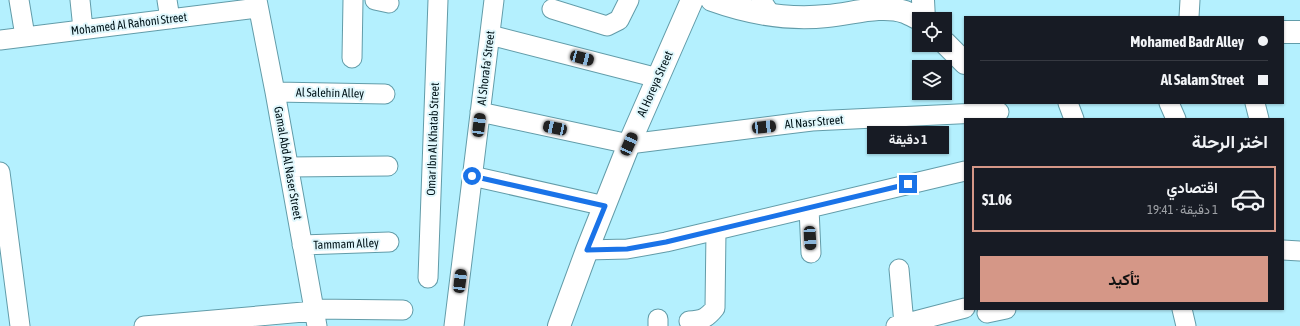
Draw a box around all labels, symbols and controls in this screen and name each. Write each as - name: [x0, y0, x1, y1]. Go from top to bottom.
- street label: Mohamed Al Rahoni Street: [70, 10, 188, 38]
- map controls: [912, 12, 952, 100]
- button: locate: [912, 12, 952, 52]
- street label: Al Shorafa' Street: [474, 29, 498, 106]
- text: Mohamed Badr Alley: [1130, 33, 1244, 50]
- street label: Al Horeya Street: [634, 48, 676, 119]
- car: [569, 49, 595, 67]
- button: layers: [912, 60, 952, 100]
- text: Al Salam Street: [1161, 71, 1244, 88]
- street label: Omar Ibn Al Khatab Street: [424, 82, 442, 196]
- street label: Al Salehin Alley: [296, 85, 364, 101]
- street label: Gamal Abd Al Naser Street: [271, 105, 305, 221]
- car: [472, 112, 486, 138]
- street label: Al Nasr Street: [784, 112, 845, 132]
- car: [542, 120, 568, 136]
- car: [751, 120, 777, 134]
- callout: 1 دقيقة: [867, 126, 949, 154]
- car: [619, 131, 639, 157]
- text: اختر الرحلة: [1192, 131, 1268, 152]
- text: 1 دقيقة: [889, 132, 927, 147]
- route start: [463, 167, 481, 185]
- route end: [899, 175, 917, 193]
- text: اقتصادي: [1166, 179, 1218, 196]
- icon: car: [1230, 181, 1266, 217]
- text: $1.06: [982, 191, 1012, 208]
- text: 1 دقيقة · 19:41: [1147, 202, 1218, 217]
- car: [803, 226, 817, 250]
- street label: Tammam Alley: [313, 236, 379, 252]
- button: تأكيد: [980, 256, 1268, 302]
- car: [453, 268, 467, 294]

